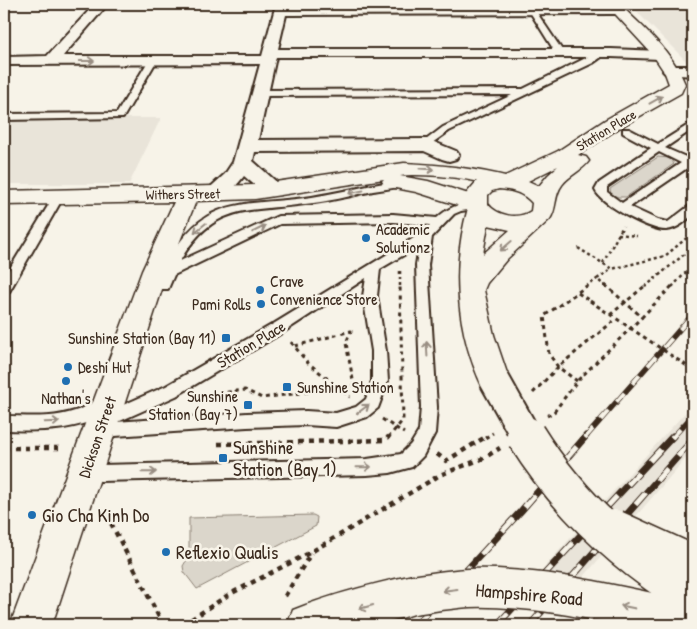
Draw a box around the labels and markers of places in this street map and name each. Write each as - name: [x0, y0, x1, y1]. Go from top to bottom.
- place label: Academic Solutionz: [376, 218, 430, 258]
- marker: Academic Solutionz: [360, 232, 372, 244]
- place label: Crave Convenience Store: [270, 270, 378, 310]
- marker: Crave Convenience Store: [254, 284, 266, 296]
- place label: Pami Rolls: [192, 293, 251, 315]
- marker: Pami Rolls: [255, 298, 267, 310]
- place label: Sunshine Station (Bay 11): [68, 327, 216, 349]
- marker: Sunshine Station (Bay 11): [220, 332, 232, 344]
- place label: Deshi Hut: [78, 356, 132, 378]
- marker: Deshi Hut: [62, 361, 74, 373]
- marker: Nathan's: [60, 375, 72, 387]
- place label: Sunshine Station: [297, 376, 394, 398]
- marker: Sunshine Station: [281, 381, 293, 393]
- place label: Sunshine Station (Bay 7): [149, 385, 239, 425]
- place label: Nathan's: [41, 387, 91, 409]
- marker: Sunshine Station (Bay 7): [242, 399, 254, 411]
- place label: Sunshine Station (Bay 1): [233, 434, 337, 482]
- marker: Sunshine Station (Bay 1): [217, 452, 229, 464]
- place label: Gio Cha Kinh Do: [42, 502, 150, 528]
- marker: Gio Cha Kinh Do: [26, 509, 38, 521]
- place label: Reflexio Qualis: [176, 539, 278, 565]
- marker: Reflexio Qualis: [160, 546, 172, 558]

